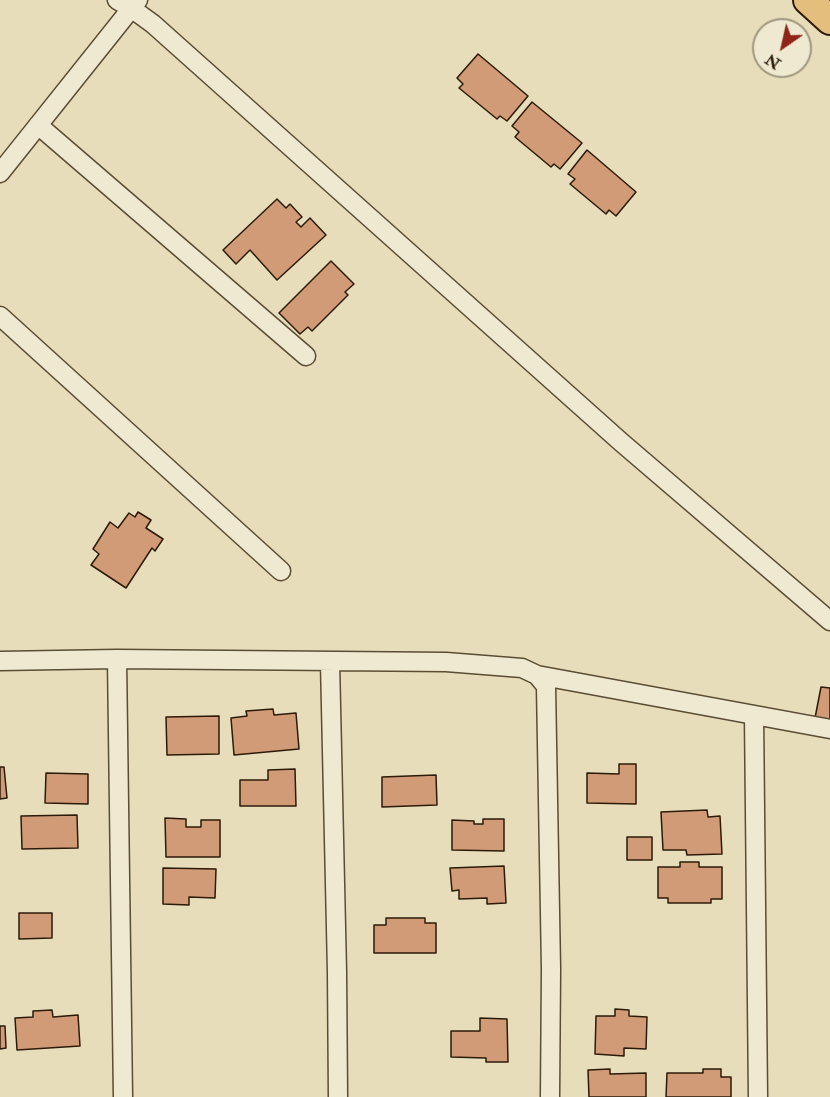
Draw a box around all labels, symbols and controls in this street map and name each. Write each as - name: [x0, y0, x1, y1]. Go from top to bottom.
- north arrow: [752, 18, 812, 78]
- text: N: [762, 49, 785, 74]

